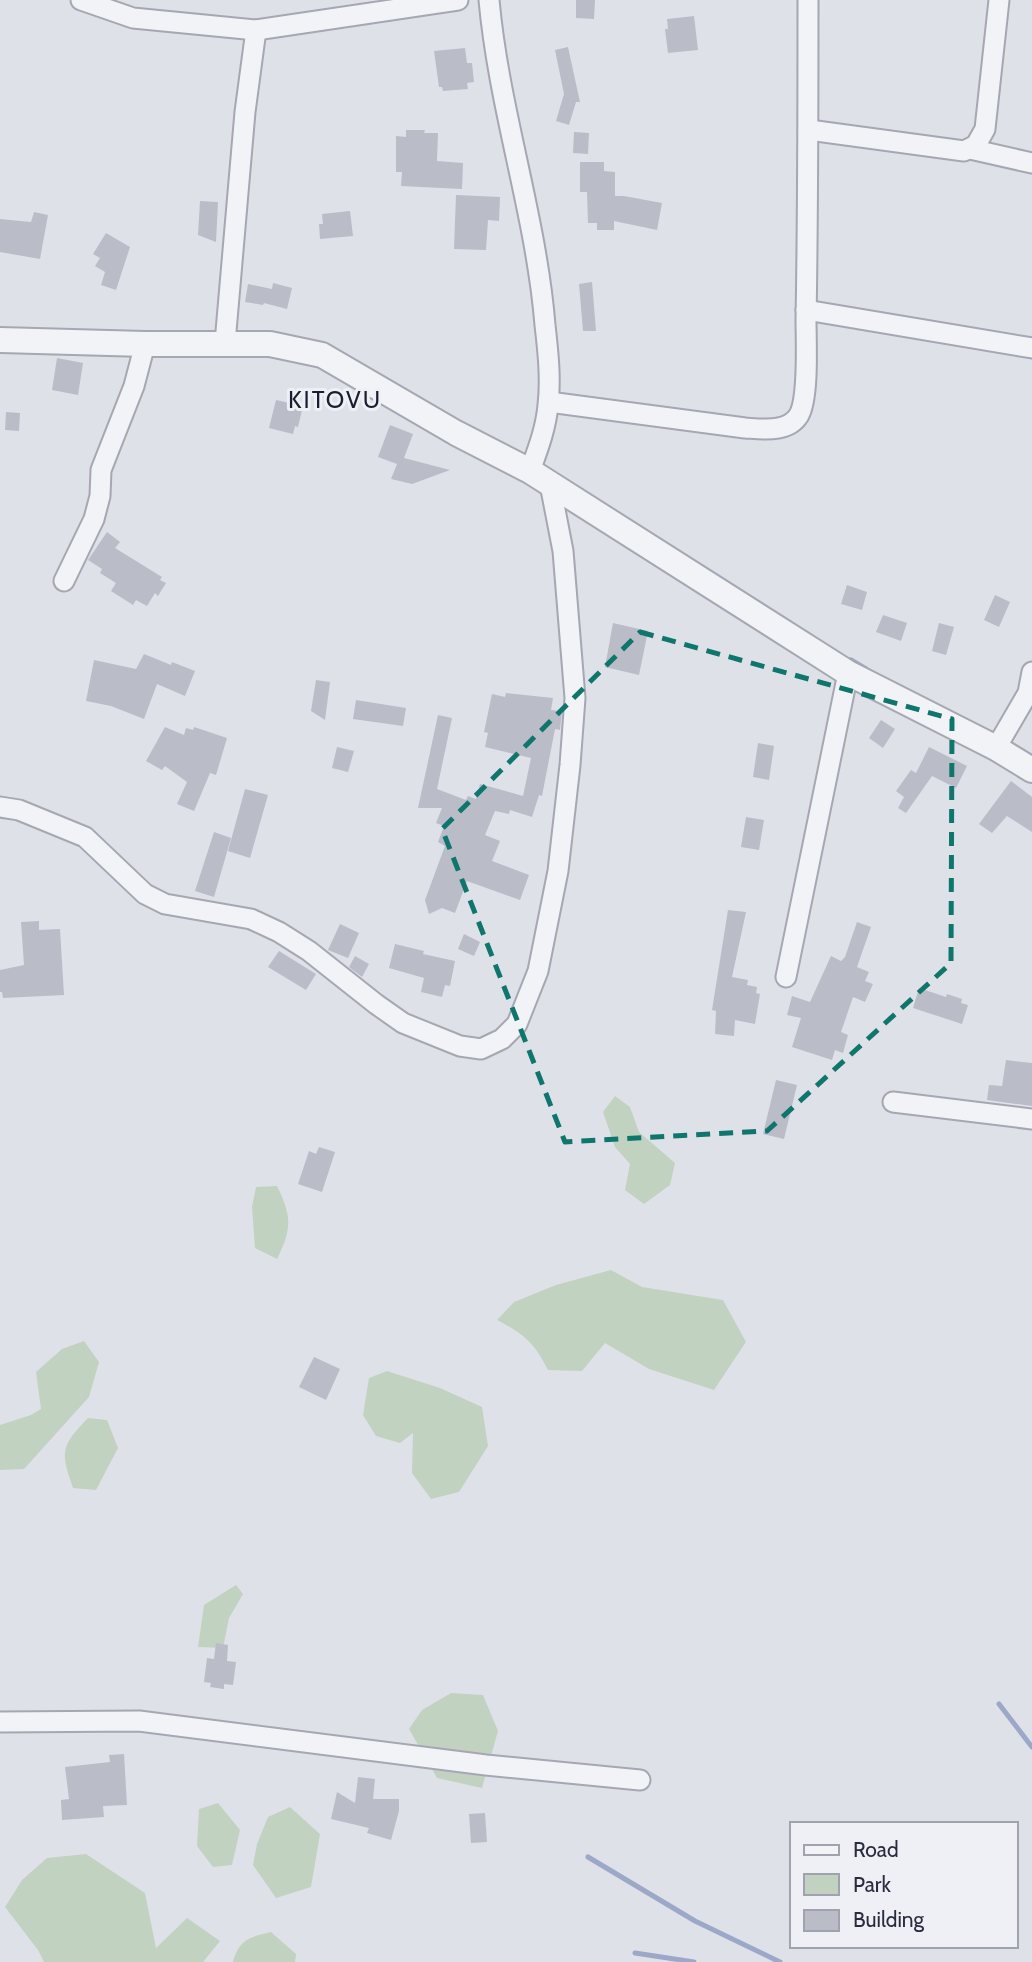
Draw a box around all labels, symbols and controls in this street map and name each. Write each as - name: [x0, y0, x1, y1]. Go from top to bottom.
- district label: KITOVU: [288, 385, 382, 414]
- legend: [790, 1822, 1018, 1948]
- text: Road: [853, 1837, 899, 1862]
- text: Park: [853, 1872, 891, 1897]
- text: Building: [853, 1907, 925, 1932]

